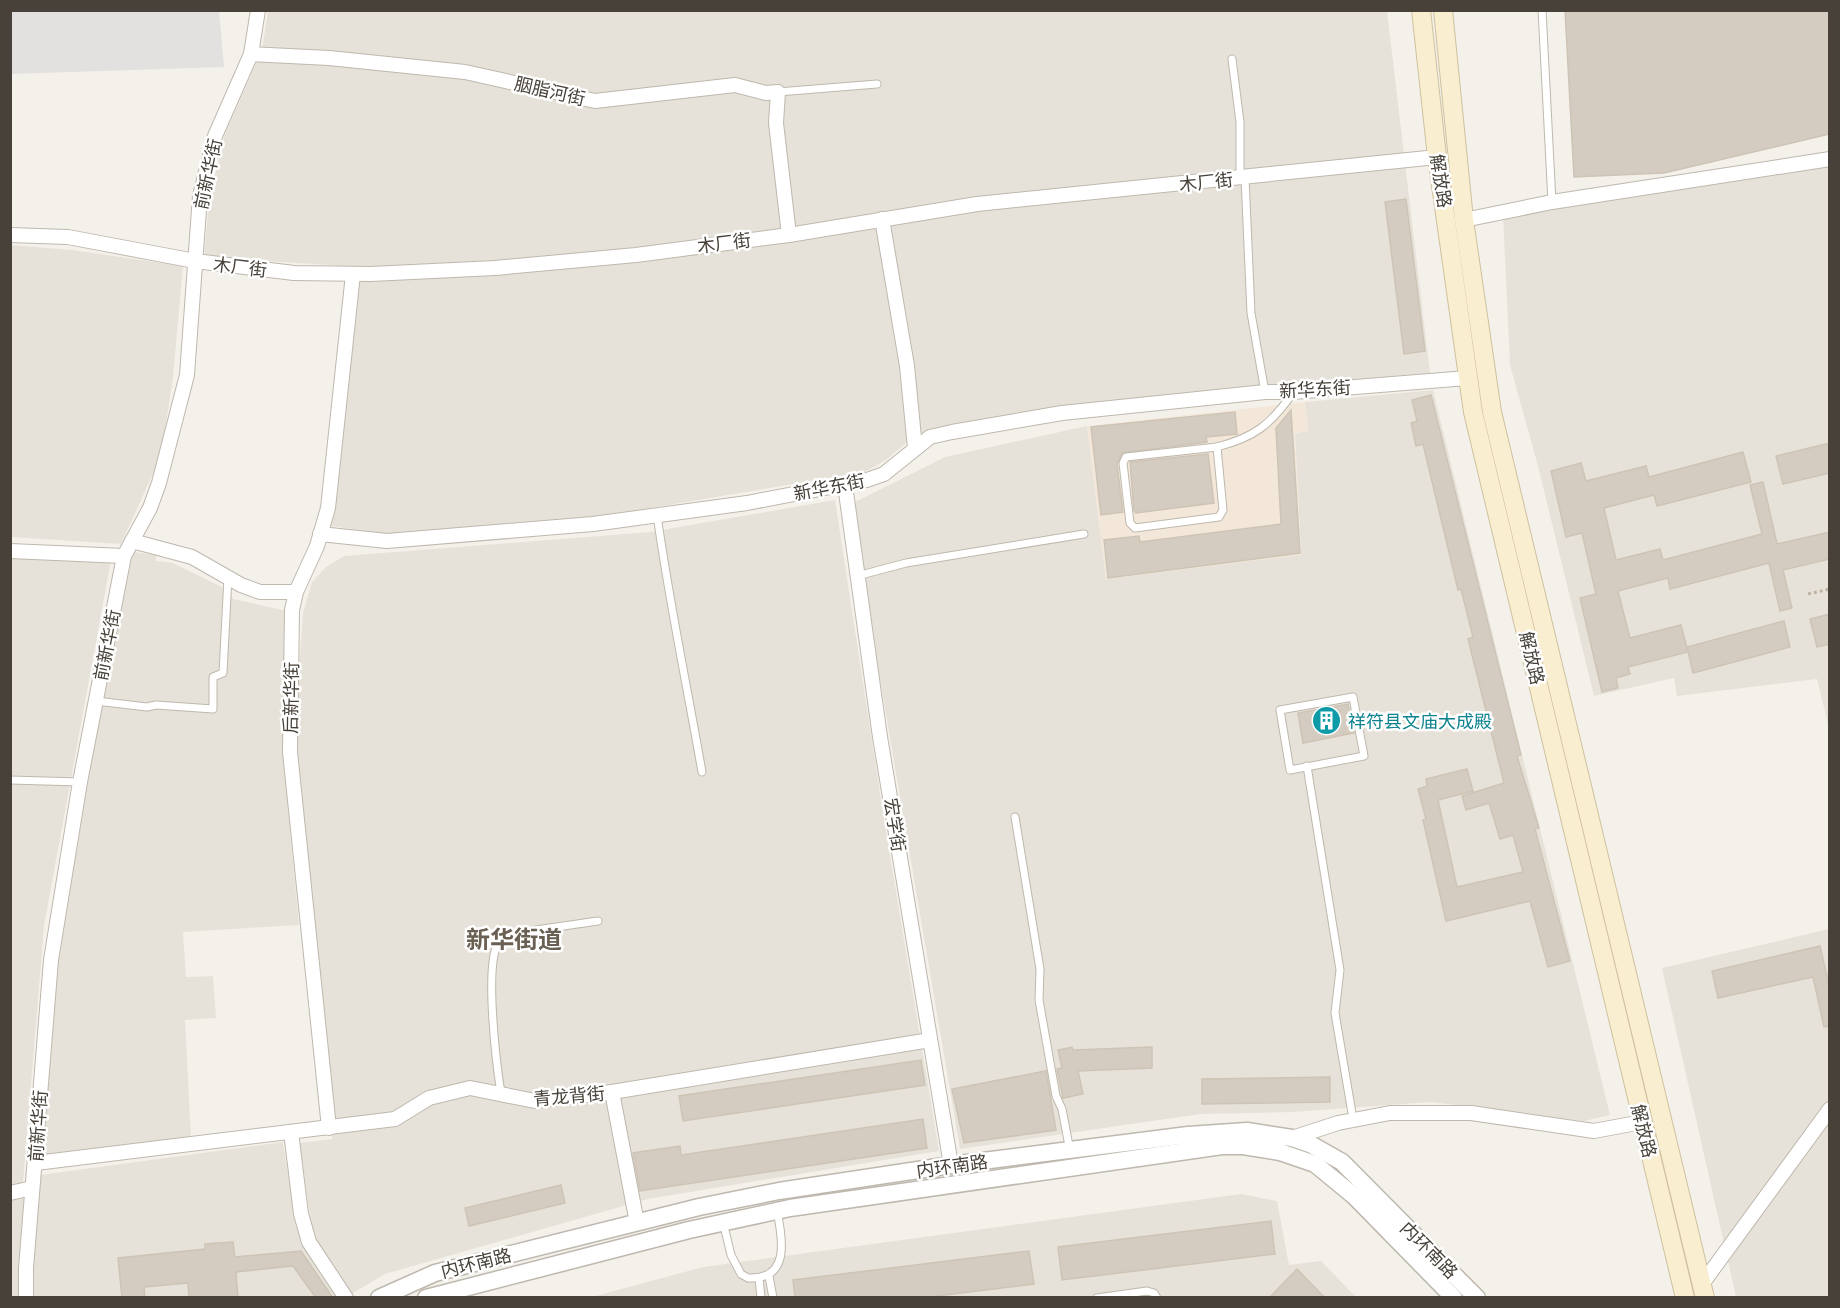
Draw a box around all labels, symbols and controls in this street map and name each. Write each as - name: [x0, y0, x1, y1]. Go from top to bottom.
- street label: 胭脂河街: [513, 73, 587, 109]
- street label: 前新华街: [190, 137, 226, 211]
- street label: 解放路: [1426, 153, 1456, 209]
- street label: 木厂街: [1178, 169, 1234, 195]
- street label: 木厂街: [696, 229, 752, 257]
- street label: 木厂街: [212, 253, 268, 281]
- street label: 新华东街: [1278, 377, 1352, 401]
- street label: 新华东街: [792, 470, 866, 504]
- street label: 前新华街: [90, 608, 124, 682]
- street label: 解放路: [1516, 629, 1548, 687]
- street label: 后新华街: [280, 662, 302, 734]
- building icon: 祥符县文庙大成殿: [1311, 705, 1343, 737]
- place label: 祥符县文庙大成殿: [1348, 711, 1492, 732]
- street label: 宏学街: [880, 797, 910, 853]
- district label: 新华街道: [466, 925, 562, 953]
- street label: 青龙背街: [532, 1082, 606, 1110]
- street label: 前新华街: [25, 1089, 51, 1163]
- street label: 解放路: [1627, 1102, 1661, 1160]
- street label: 内环南路: [915, 1151, 989, 1181]
- street label: 内环南路: [1396, 1217, 1462, 1283]
- street label: 内环南路: [439, 1244, 513, 1282]

